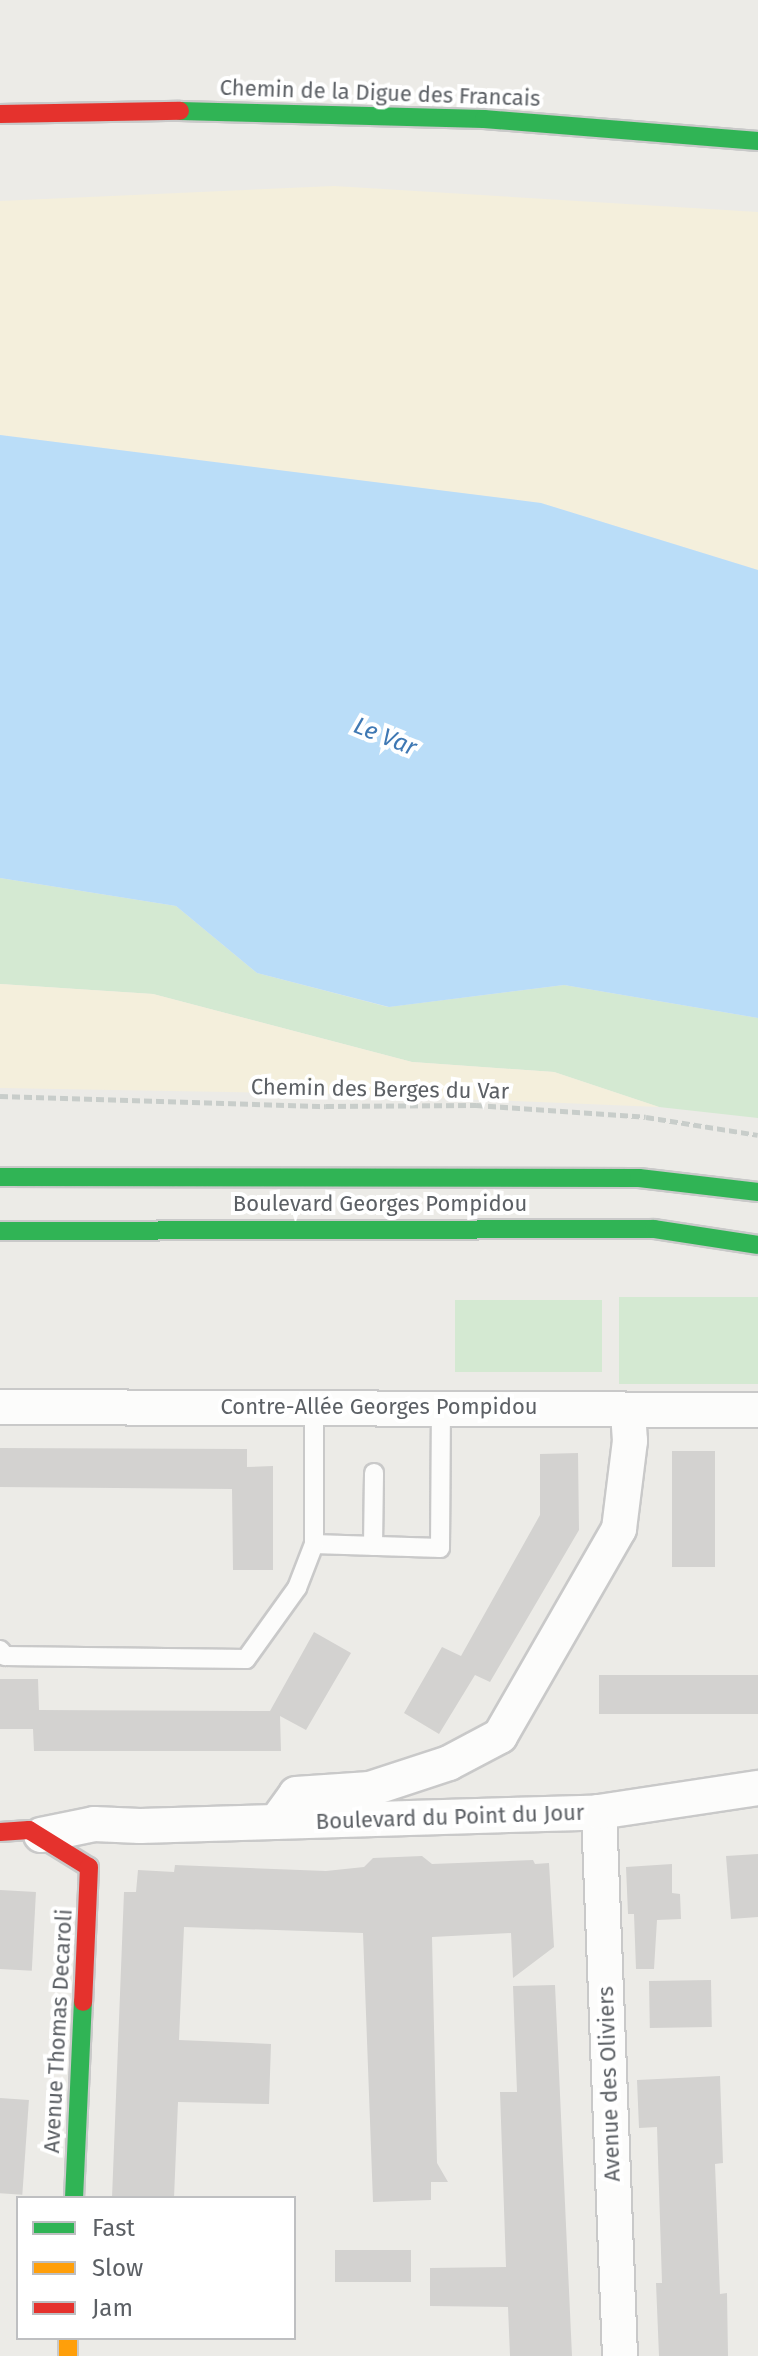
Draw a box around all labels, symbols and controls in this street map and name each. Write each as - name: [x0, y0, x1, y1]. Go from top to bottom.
- street label: Chemin de la Digue des Francais: [219, 74, 541, 112]
- water label: Le Var: [349, 711, 421, 763]
- street label: Chemin des Berges du Var: [251, 1074, 509, 1104]
- street label: Boulevard Georges Pompidou: [233, 1191, 527, 1217]
- street label: Contre-Allée Georges Pompidou: [220, 1394, 538, 1420]
- street label: Boulevard du Point du Jour: [315, 1799, 585, 1835]
- street label: Avenue Thomas Decaroli: [38, 1908, 78, 2154]
- street label: Avenue des Oliviers: [592, 1986, 626, 2182]
- legend: [16, 2196, 296, 2340]
- text: Fast: [92, 2214, 135, 2242]
- text: Slow: [92, 2254, 143, 2282]
- text: Jam: [92, 2294, 133, 2322]

